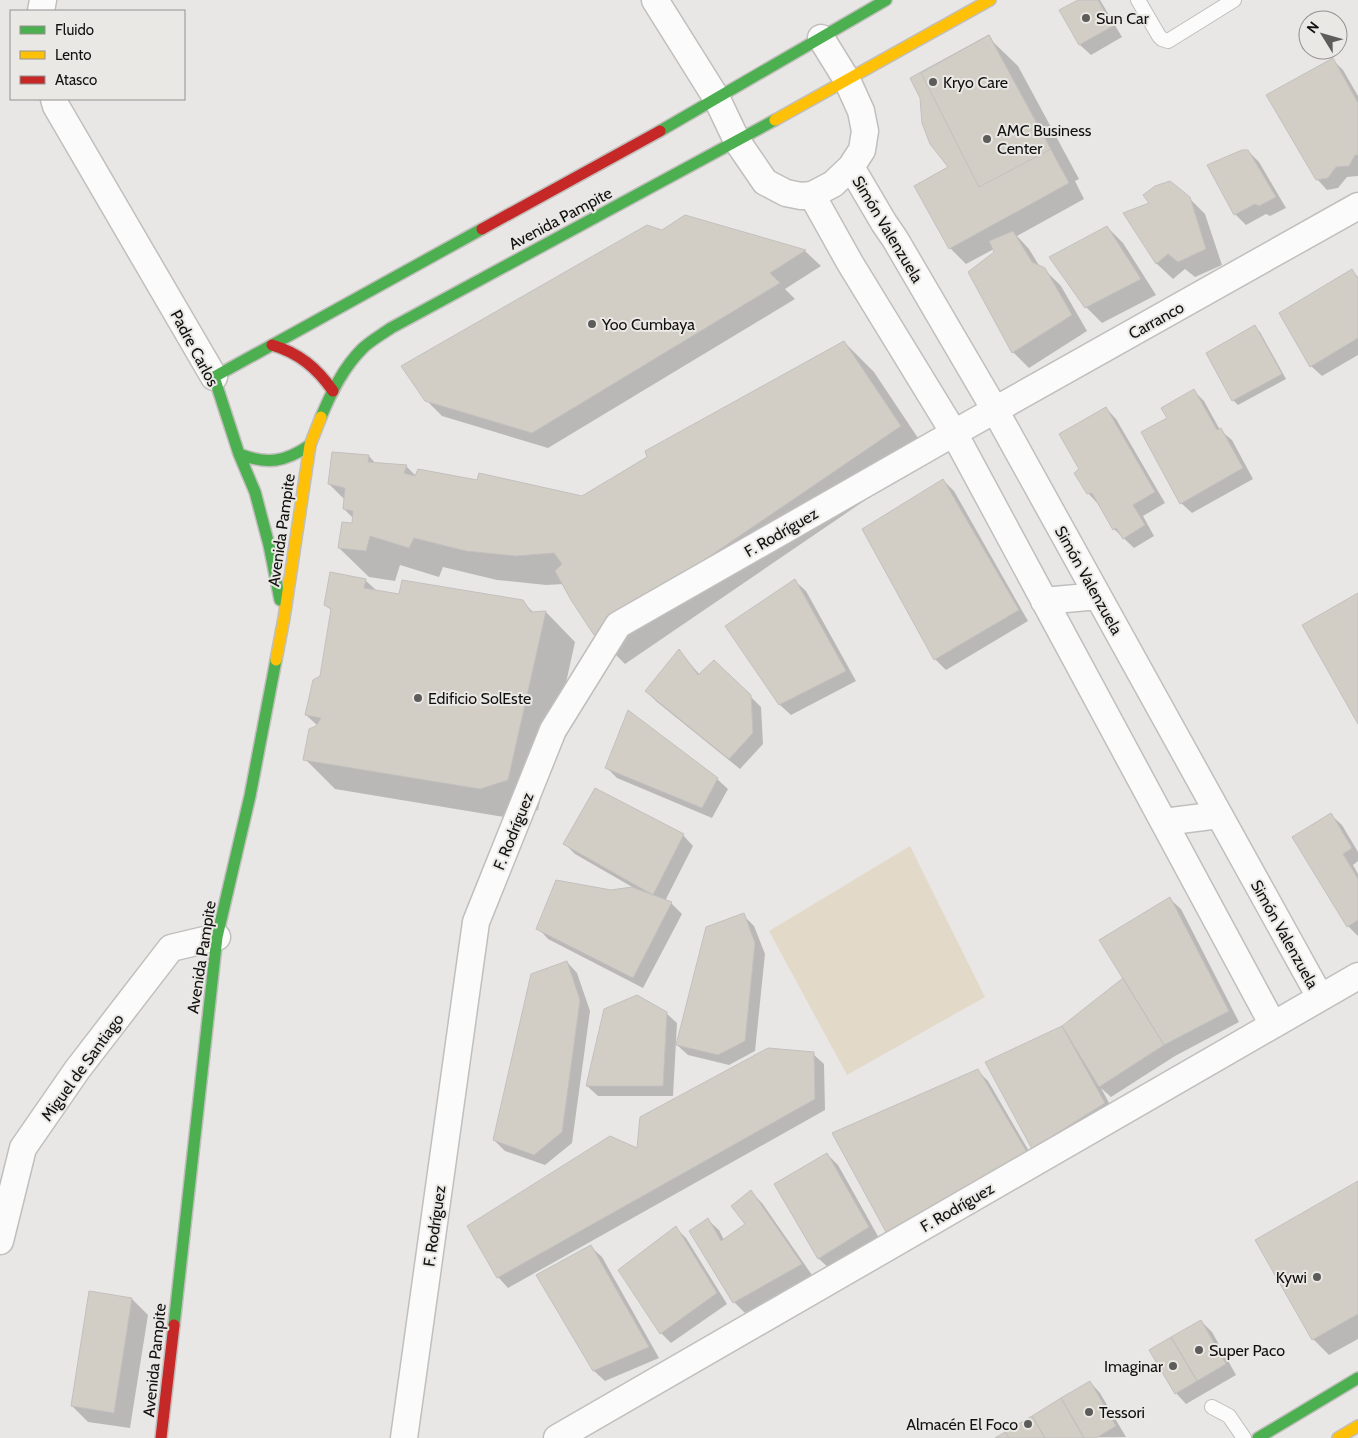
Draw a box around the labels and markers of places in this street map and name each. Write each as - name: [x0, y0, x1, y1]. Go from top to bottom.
- place label: Sun Car: [1096, 9, 1150, 28]
- marker: Sun Car: [1080, 12, 1092, 24]
- place label: Kryo Care: [943, 73, 1008, 92]
- marker: Kryo Care: [927, 76, 939, 88]
- place label: AMC Business Center: [997, 121, 1092, 158]
- marker: AMC Business Center: [981, 133, 993, 145]
- place label: Yoo Cumbaya: [601, 315, 695, 334]
- marker: Yoo Cumbaya: [586, 318, 598, 330]
- place label: Edificio SolEste: [428, 689, 531, 708]
- marker: Edificio SolEste: [412, 692, 424, 704]
- place label: Kywi: [1276, 1268, 1307, 1287]
- marker: Kywi: [1311, 1271, 1323, 1283]
- place label: Super Paco: [1209, 1341, 1285, 1360]
- marker: Super Paco: [1193, 1344, 1205, 1356]
- place label: Imaginar: [1104, 1357, 1164, 1376]
- marker: Imaginar: [1167, 1360, 1179, 1372]
- place label: Tessori: [1099, 1403, 1145, 1422]
- marker: Tessori: [1083, 1406, 1095, 1418]
- place label: Almacén El Foco: [906, 1415, 1018, 1434]
- marker: Almacén El Foco: [1022, 1418, 1034, 1430]

